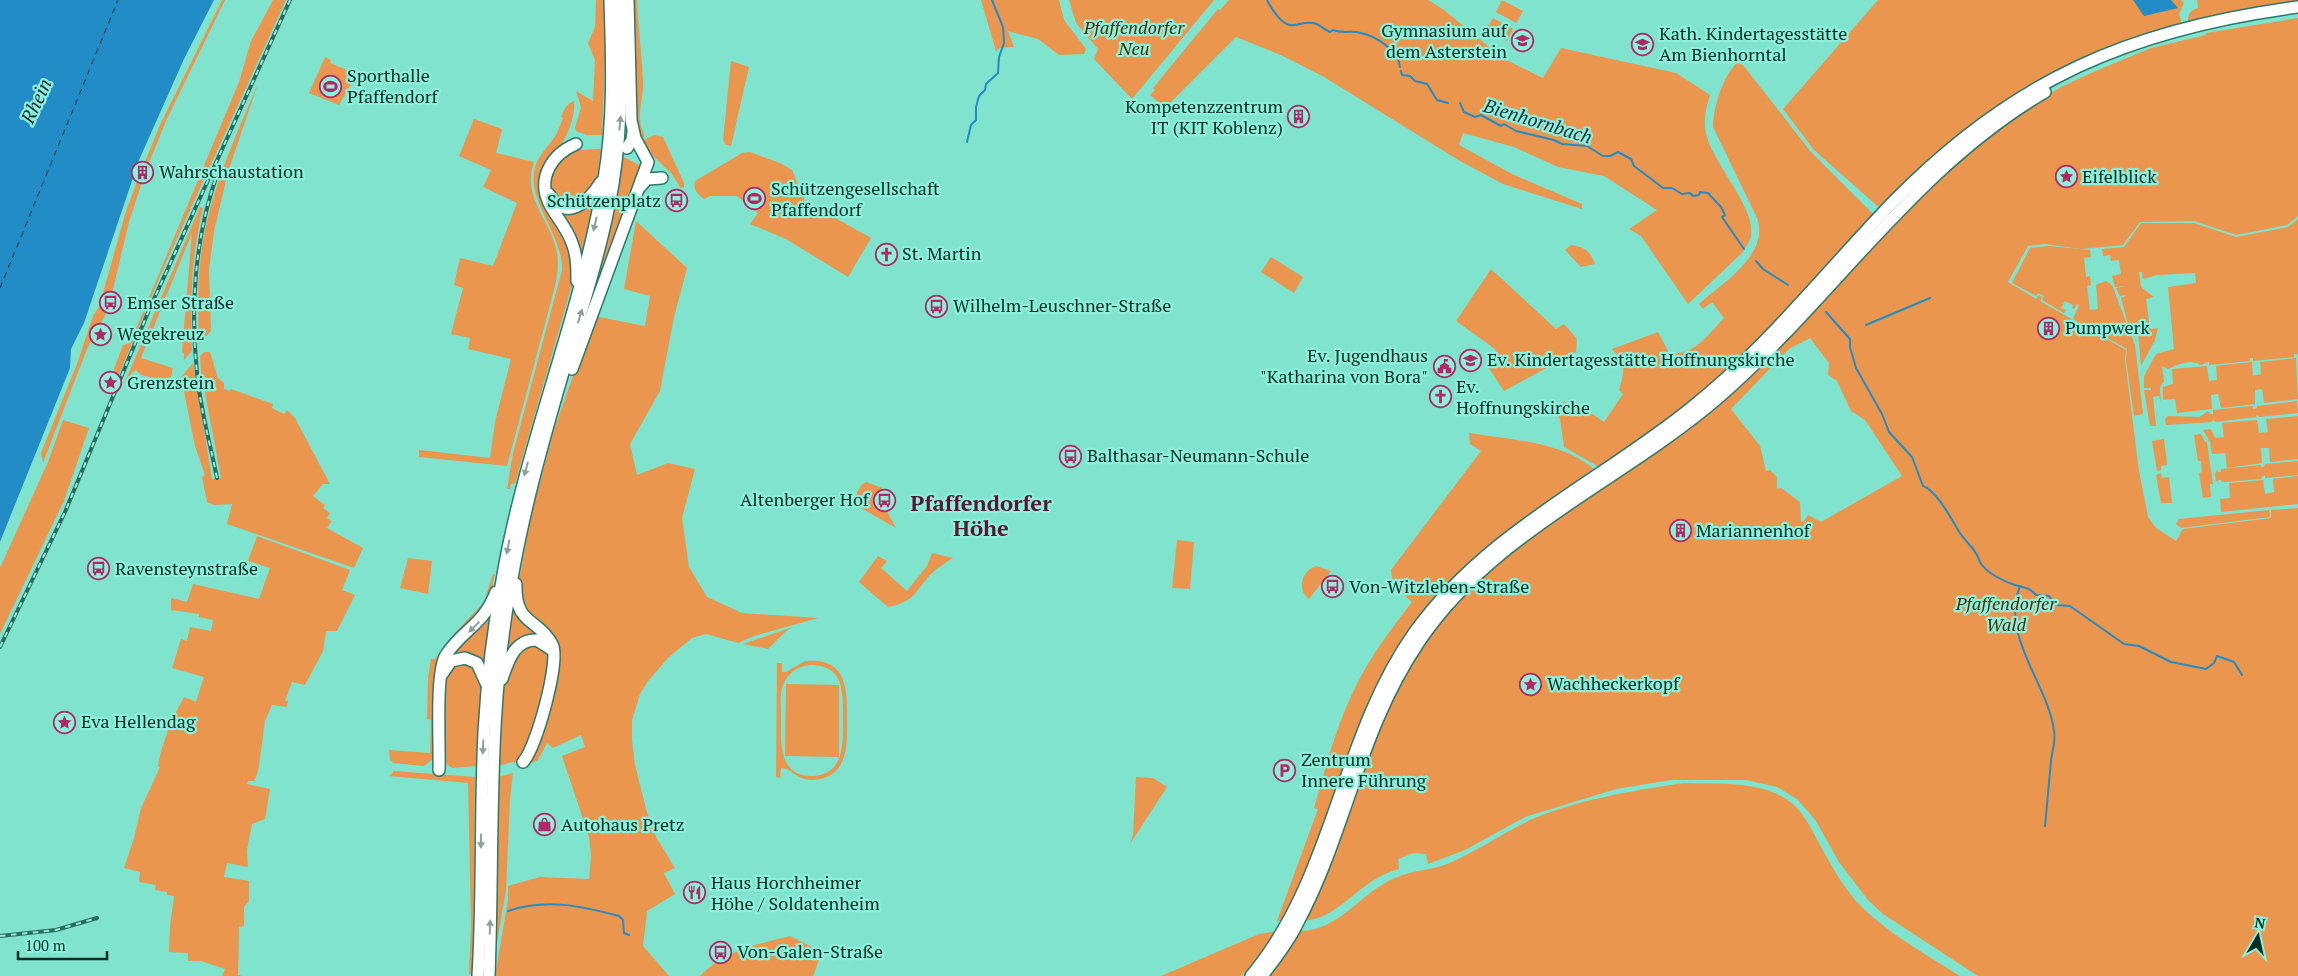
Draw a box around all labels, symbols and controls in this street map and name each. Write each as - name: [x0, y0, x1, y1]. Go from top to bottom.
- park label: Pfaffendorfer Neu: [1083, 15, 1185, 60]
- place label: Gymnasium auf dem Asterstein: [1381, 18, 1509, 63]
- place label: Kath. Kindertagesstätte Am Bienhorntal: [1659, 21, 1847, 66]
- school or university icon: Gymnasium auf dem Asterstein: [1511, 29, 1535, 53]
- school or university icon: Kath. Kindertagesstätte Am Bienhorntal: [1631, 32, 1655, 56]
- place label: Sporthalle Pfaffendorf: [347, 63, 440, 108]
- water label: Rhein: [14, 74, 57, 128]
- sports icon: Sporthalle Pfaffendorf: [319, 74, 343, 98]
- water label: Bienhornbach: [1480, 92, 1595, 149]
- place label: Kompetenzzentrum IT (KIT Koblenz): [1125, 94, 1283, 139]
- building icon: Kompetenzzentrum IT (KIT Koblenz): [1287, 105, 1311, 129]
- one-way arrow: [616, 115, 624, 131]
- place label: Wahrschaustation: [159, 159, 304, 183]
- building icon: Wahrschaustation: [131, 160, 155, 184]
- place label: Eifelblick: [2082, 164, 2157, 188]
- place icon: Eifelblick: [2054, 165, 2078, 189]
- place label: Schützengesellschaft Pfaffendorf: [771, 176, 940, 221]
- sports icon: Schützengesellschaft Pfaffendorf: [743, 187, 767, 211]
- place label: Schützenplatz: [547, 188, 661, 212]
- bus stop icon: Schützenplatz: [665, 189, 689, 213]
- one-way arrow: [591, 217, 599, 232]
- place label: St. Martin: [902, 241, 982, 265]
- church icon: St. Martin: [874, 242, 898, 266]
- place label: Emser Straße: [127, 290, 234, 314]
- bus stop icon: Emser Straße: [99, 291, 123, 315]
- place label: Wilhelm-Leuschner-Straße: [953, 293, 1171, 317]
- bus stop icon: Wilhelm-Leuschner-Straße: [925, 294, 949, 318]
- one-way arrow: [577, 309, 585, 324]
- place label: Pumpwerk: [2065, 315, 2150, 339]
- building icon: Pumpwerk: [2037, 316, 2061, 340]
- place label: Wegekreuz: [117, 321, 205, 345]
- place icon: Wegekreuz: [89, 322, 113, 346]
- place label: Ev. Jugendhaus "Katharina von Bora": [1260, 343, 1428, 388]
- place label: Ev. Kindertagesstätte Hoffnungskirche: [1487, 347, 1795, 371]
- school or university icon: Ev. Kindertagesstätte Hoffnungskirche: [1459, 348, 1483, 372]
- public building icon: Ev. Jugendhaus "Katharina von Bora": [1432, 354, 1456, 378]
- place label: Grenzstein: [127, 370, 215, 394]
- place icon: Grenzstein: [99, 371, 123, 395]
- place label: Ev. Hoffnungskirche: [1456, 374, 1590, 419]
- church icon: Ev. Hoffnungskirche: [1428, 385, 1452, 409]
- place label: Balthasar-Neumann-Schule: [1087, 443, 1309, 467]
- bus stop icon: Balthasar-Neumann-Schule: [1059, 444, 1083, 468]
- one-way arrow: [522, 461, 530, 476]
- place label: Altenberger Hof: [740, 487, 871, 511]
- bus stop icon: Altenberger Hof: [873, 488, 897, 512]
- district label: Pfaffendorfer Höhe: [910, 488, 1052, 542]
- place label: Mariannenhof: [1696, 518, 1812, 542]
- building icon: Mariannenhof: [1668, 519, 1692, 543]
- one-way arrow: [504, 539, 512, 555]
- place label: Ravensteynstraße: [115, 556, 258, 580]
- bus stop icon: Ravensteynstraße: [87, 557, 111, 581]
- place label: Von-Witzleben-Straße: [1349, 574, 1529, 598]
- bus stop icon: Von-Witzleben-Straße: [1321, 575, 1345, 599]
- park label: Pfaffendorfer Wald: [1955, 591, 2057, 636]
- one-way arrow: [468, 621, 480, 633]
- place label: Wachheckerkopf: [1547, 671, 1681, 695]
- place icon: Wachheckerkopf: [1519, 672, 1543, 696]
- place label: Eva Hellendag: [81, 709, 196, 733]
- place icon: Eva Hellendag: [53, 710, 77, 734]
- one-way arrow: [479, 740, 487, 756]
- place label: Zentrum Innere Führung: [1301, 747, 1427, 792]
- parking icon: Zentrum Innere Führung: [1273, 758, 1297, 782]
- place label: Autohaus Pretz: [561, 812, 685, 836]
- shop icon: Autohaus Pretz: [533, 813, 557, 837]
- one-way arrow: [477, 833, 485, 849]
- place label: Haus Horchheimer Höhe / Soldatenheim: [711, 870, 880, 915]
- restaurant icon: Haus Horchheimer Höhe / Soldatenheim: [683, 881, 707, 905]
- north arrow: [2233, 911, 2283, 961]
- text: N: [2253, 912, 2267, 933]
- one-way arrow: [487, 919, 495, 935]
- scale bar: [18, 928, 106, 960]
- text: 100 m: [25, 935, 66, 955]
- place label: Von-Galen-Straße: [737, 939, 883, 963]
- bus stop icon: Von-Galen-Straße: [709, 940, 733, 964]

